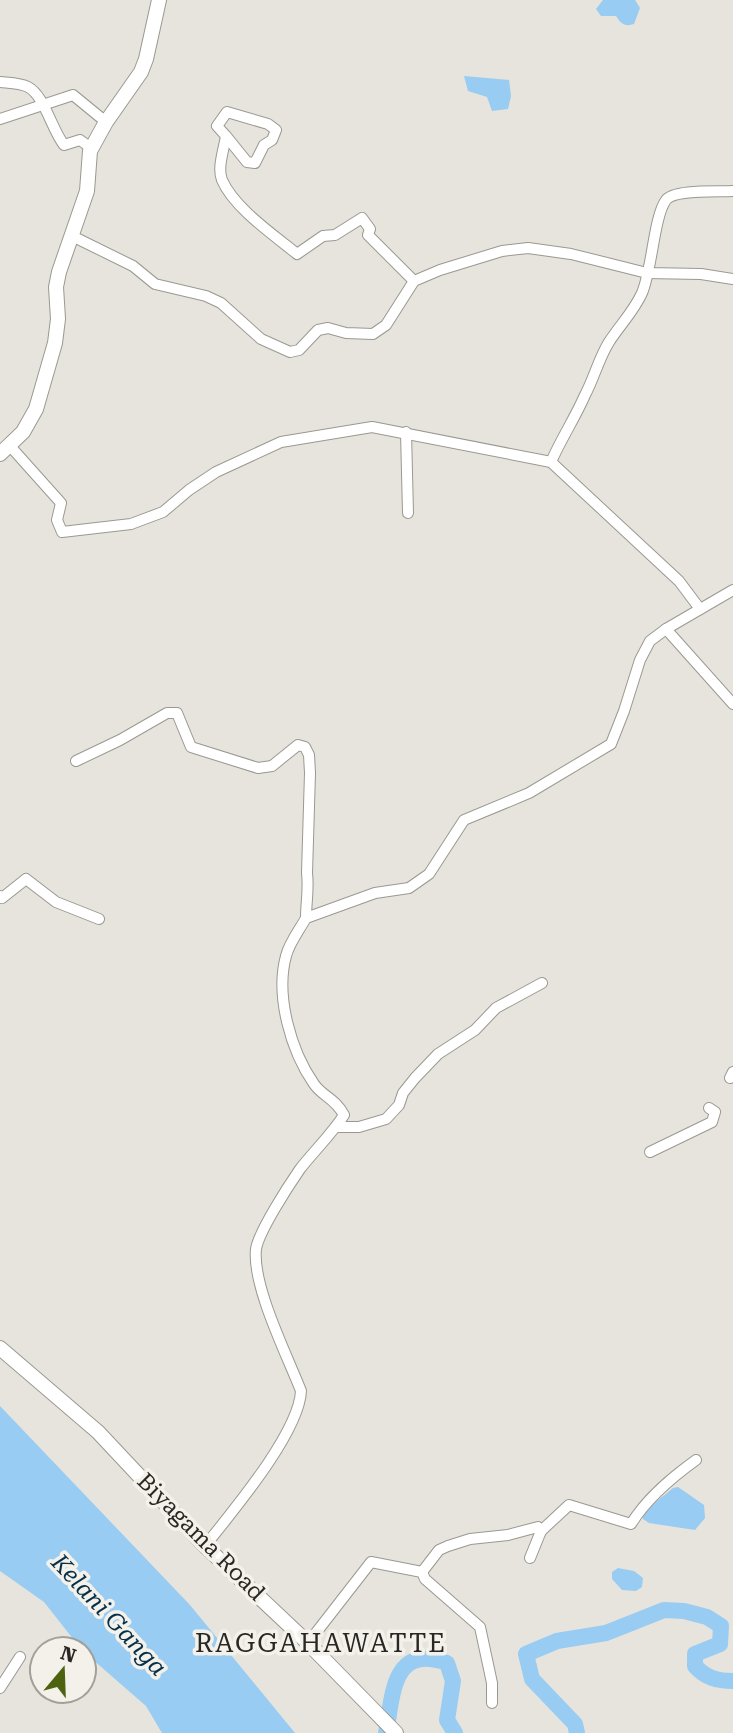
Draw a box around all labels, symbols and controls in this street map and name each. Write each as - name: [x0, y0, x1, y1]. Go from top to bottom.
- street label: Biyagama Road: [132, 1468, 271, 1607]
- water label: Kelani Ganga: [45, 1548, 172, 1682]
- district label: RAGGAHAWATTE: [195, 1628, 447, 1658]
- north arrow: [28, 1635, 98, 1705]
- text: N: [58, 1641, 79, 1668]

